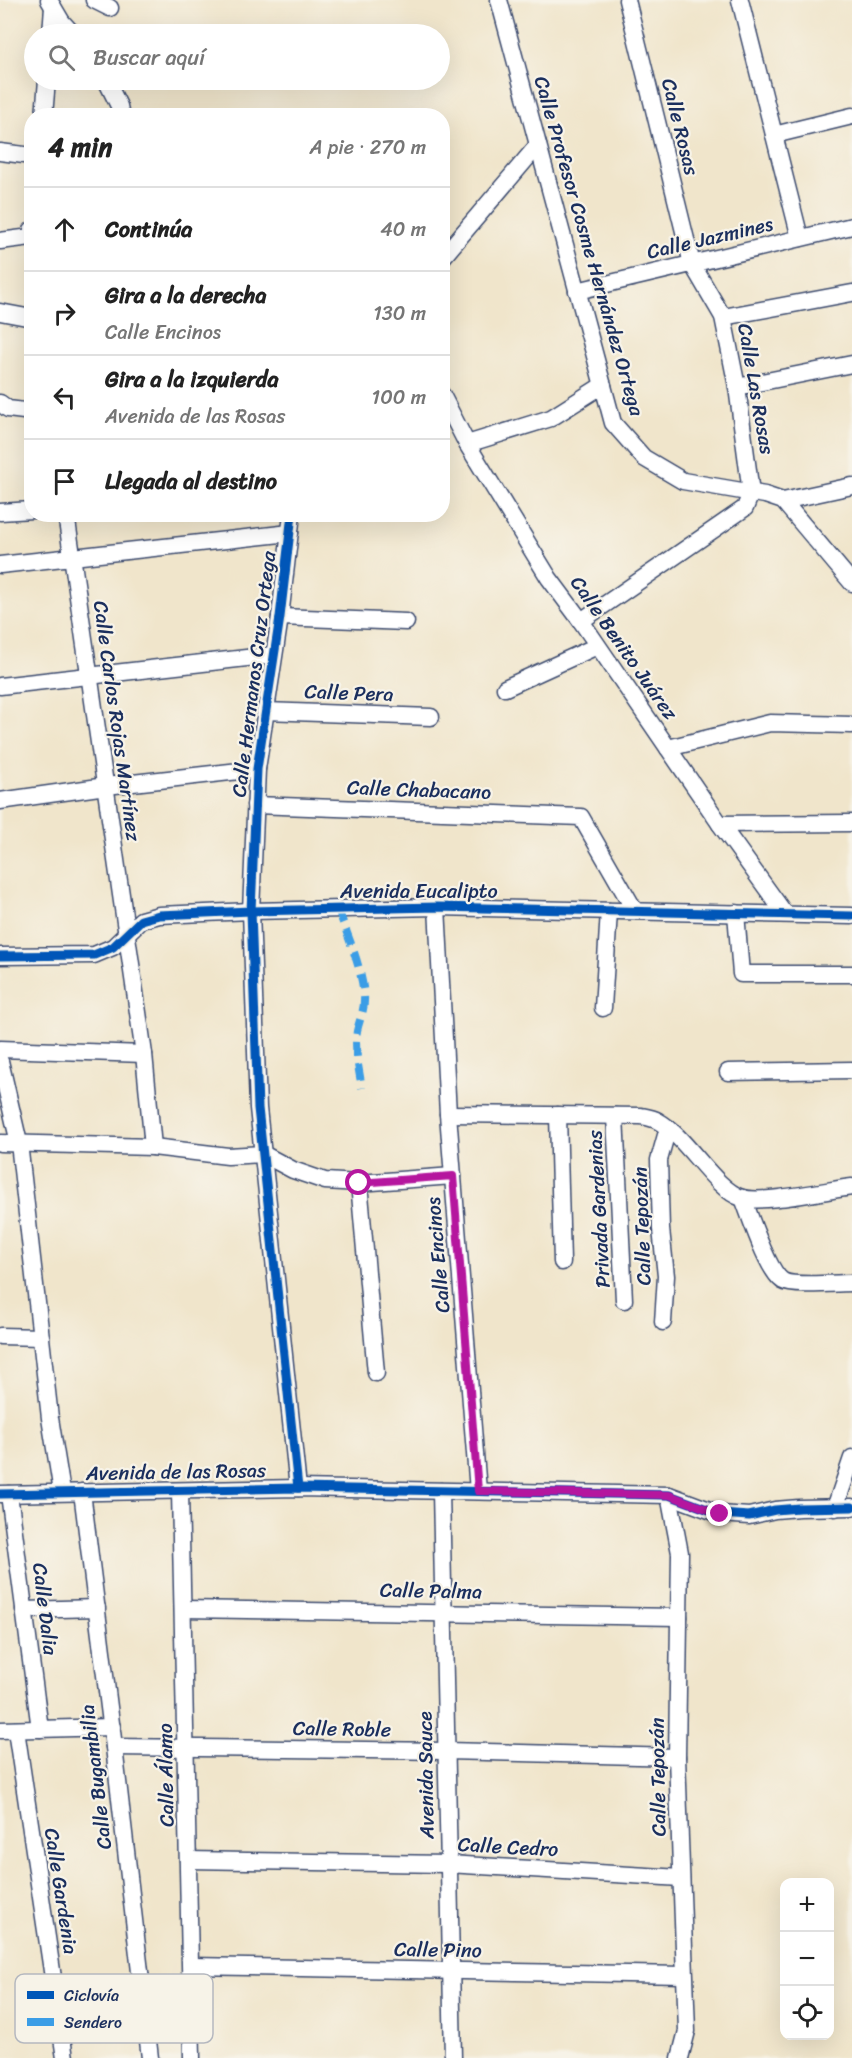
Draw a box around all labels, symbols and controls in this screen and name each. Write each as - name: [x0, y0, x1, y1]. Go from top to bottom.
- search box: [24, 24, 450, 90]
- text: Buscar aquí: [93, 38, 205, 77]
- icon: search: [45, 41, 78, 74]
- street label: Calle Profesor Cosme Hernández Ortega: [524, 72, 655, 421]
- street label: Calle Rosas: [651, 75, 709, 180]
- text: 4 min: [48, 124, 112, 170]
- text: A pie · 270 m: [309, 130, 426, 165]
- street label: Calle Jazmines: [643, 206, 777, 270]
- text: Continúa: [105, 210, 192, 249]
- text: 40 m: [380, 212, 426, 247]
- icon: ahead: [48, 213, 81, 246]
- text: Gira a la derecha: [105, 276, 266, 315]
- text: 130 m: [373, 296, 426, 331]
- icon: right: [48, 297, 81, 330]
- text: Calle Encinos: [105, 315, 221, 350]
- street label: Calle Las Rosas: [727, 321, 785, 458]
- text: Gira a la izquierda: [105, 360, 278, 399]
- text: 100 m: [372, 380, 426, 415]
- icon: left: [48, 381, 81, 414]
- text: Avenida de las Rosas: [105, 399, 285, 434]
- text: Llegada al destino: [105, 462, 277, 501]
- icon: arrive: [48, 465, 81, 498]
- street label: Calle Hermanos Cruz Ortega: [222, 548, 287, 799]
- street label: Calle Benito Juárez: [561, 568, 688, 728]
- street label: Calle Carlos Rojas Martínez: [83, 599, 151, 844]
- street label: Calle Pera: [304, 674, 394, 712]
- street label: Calle Chabacano: [346, 770, 492, 810]
- street label: Avenida Eucalipto: [339, 874, 498, 909]
- street label: Privada Gardenias: [577, 1128, 621, 1289]
- street label: Calle Tepozán: [622, 1166, 662, 1286]
- route start: [345, 1169, 371, 1195]
- street label: Calle Encinos: [415, 1195, 460, 1314]
- street label: Avenida de las Rosas: [84, 1453, 267, 1491]
- route end: [706, 1500, 732, 1526]
- street label: Calle Dalia: [22, 1561, 68, 1658]
- street label: Calle Palma: [380, 1573, 482, 1609]
- street label: Calle Bugambilia: [70, 1702, 122, 1852]
- street label: Avenida Sauce: [407, 1710, 445, 1840]
- street label: Calle Roble: [293, 1711, 391, 1747]
- street label: Calle Tepozán: [639, 1717, 677, 1837]
- street label: Calle Álamo: [148, 1723, 184, 1827]
- street label: Calle Gardenia: [34, 1825, 88, 1957]
- street label: Calle Cedro: [457, 1827, 559, 1867]
- map controls: [780, 1878, 834, 2040]
- button: +: [780, 1878, 834, 1932]
- street label: Calle Pino: [394, 1932, 482, 1968]
- button: −: [780, 1932, 834, 1986]
- legend: [15, 1974, 213, 2043]
- text: Ciclovía: [64, 1981, 119, 2010]
- button: locate: [780, 1986, 834, 2040]
- text: Sendero: [64, 2008, 122, 2037]

